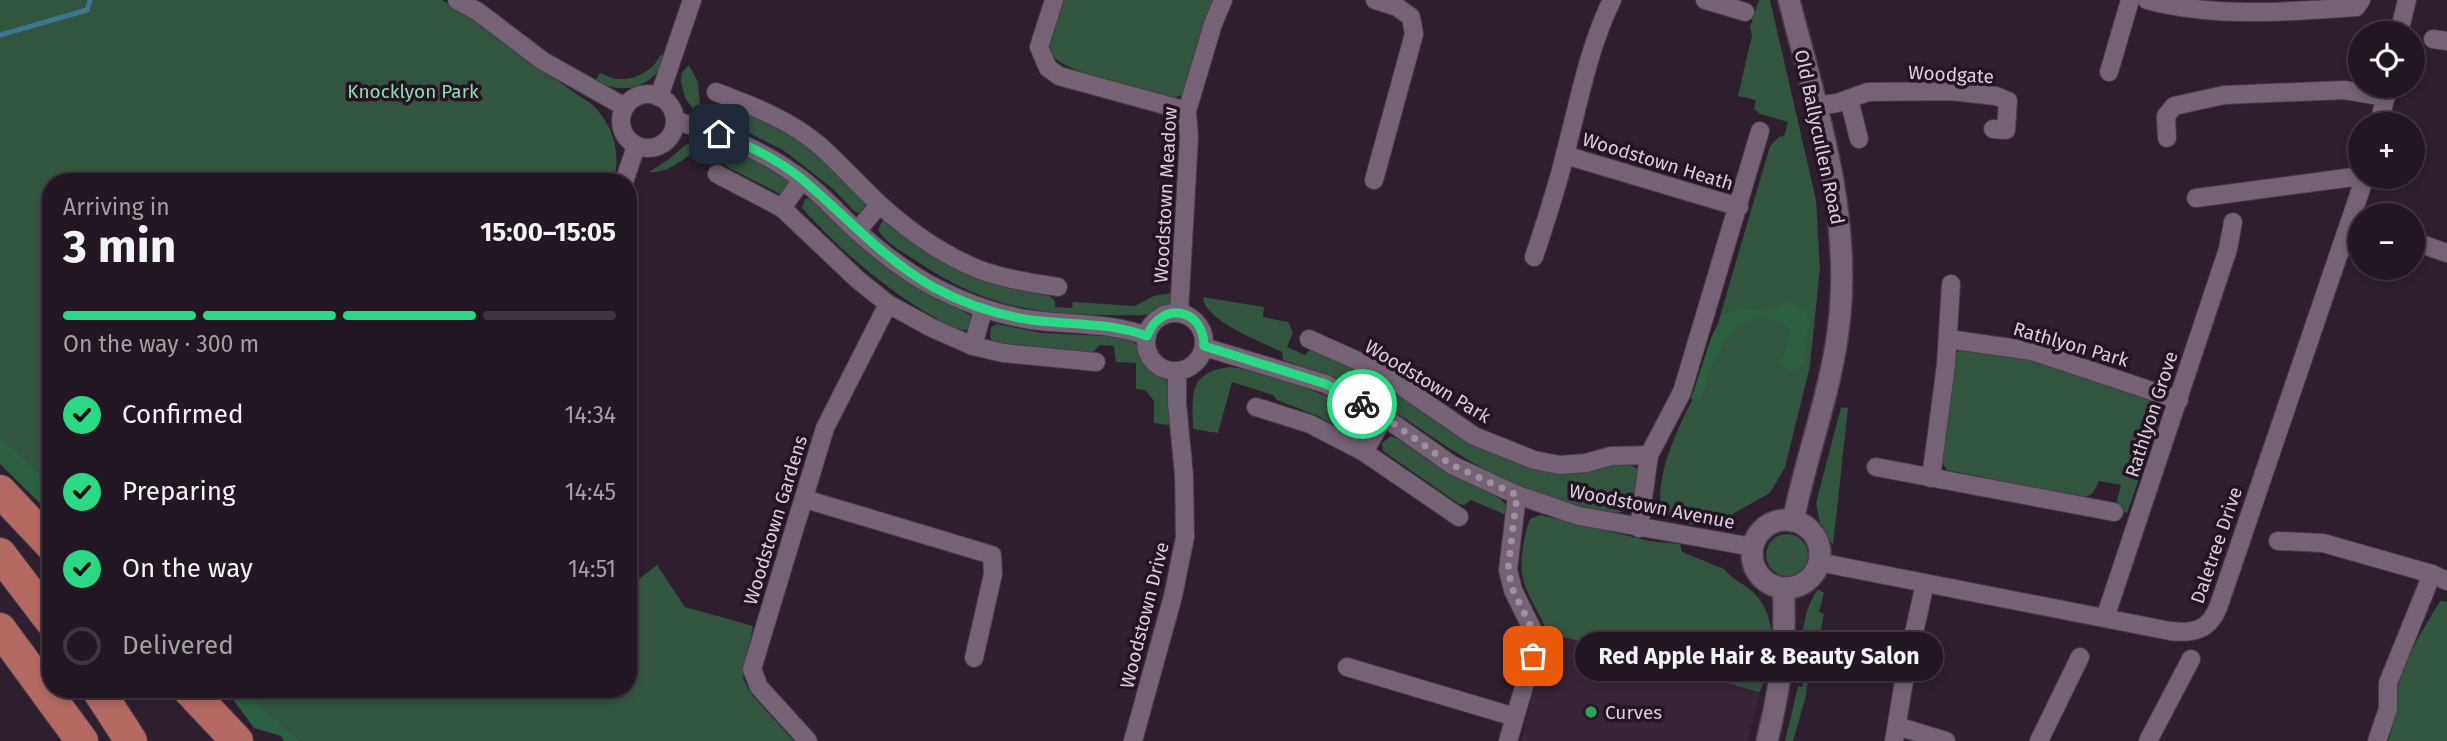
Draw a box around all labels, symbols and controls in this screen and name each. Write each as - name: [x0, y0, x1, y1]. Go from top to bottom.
- map controls: [2348, 21, 2425, 280]
- button: locate: [2348, 21, 2425, 98]
- street label: Old Ballycullen Road: [1790, 48, 1849, 227]
- street label: Woodgate: [1908, 61, 1994, 88]
- park label: Knocklyon Park: [347, 80, 479, 103]
- pin: [689, 104, 749, 164]
- street label: Woodstown Meadow: [1149, 106, 1182, 284]
- button: +: [2348, 112, 2425, 189]
- icon: home: [700, 115, 738, 153]
- street label: Woodstown Heath: [1580, 128, 1736, 195]
- text: Arriving in: [63, 193, 170, 221]
- button: −: [2348, 203, 2425, 280]
- text: 15:00–15:05: [480, 217, 616, 248]
- text: 3 min: [63, 219, 176, 274]
- street label: Rathlyon Park: [2011, 317, 2131, 372]
- text: On the way · 300 m: [63, 330, 259, 358]
- street label: Woodstown Park: [1361, 335, 1495, 428]
- street label: Rathlyon Grove: [2120, 348, 2183, 480]
- courier: [1327, 369, 1397, 439]
- icon: bike: [1343, 385, 1381, 423]
- icon: check: [63, 396, 101, 434]
- text: Confirmed: [122, 399, 243, 430]
- text: 14:34: [564, 401, 616, 429]
- street label: Woodstown Gardens: [739, 432, 812, 608]
- icon: check: [63, 473, 101, 511]
- text: Preparing: [122, 476, 235, 507]
- text: 14:45: [565, 478, 616, 506]
- street label: Woodstown Avenue: [1567, 479, 1737, 534]
- street label: Daletree Drive: [2186, 484, 2247, 607]
- street label: Woodstown Drive: [1115, 540, 1174, 691]
- icon: check: [63, 550, 101, 588]
- text: On the way: [122, 553, 253, 584]
- text: 14:51: [568, 555, 616, 583]
- pin: [1503, 626, 1563, 686]
- text: Delivered: [122, 630, 234, 661]
- callout: Red Apple Hair & Beauty Salon: [1575, 632, 1942, 680]
- icon: bag: [1514, 637, 1552, 675]
- text: Red Apple Hair & Beauty Salon: [1598, 642, 1920, 670]
- place label: Curves: [1605, 701, 1662, 724]
- marker: Curves: [1583, 704, 1599, 720]

